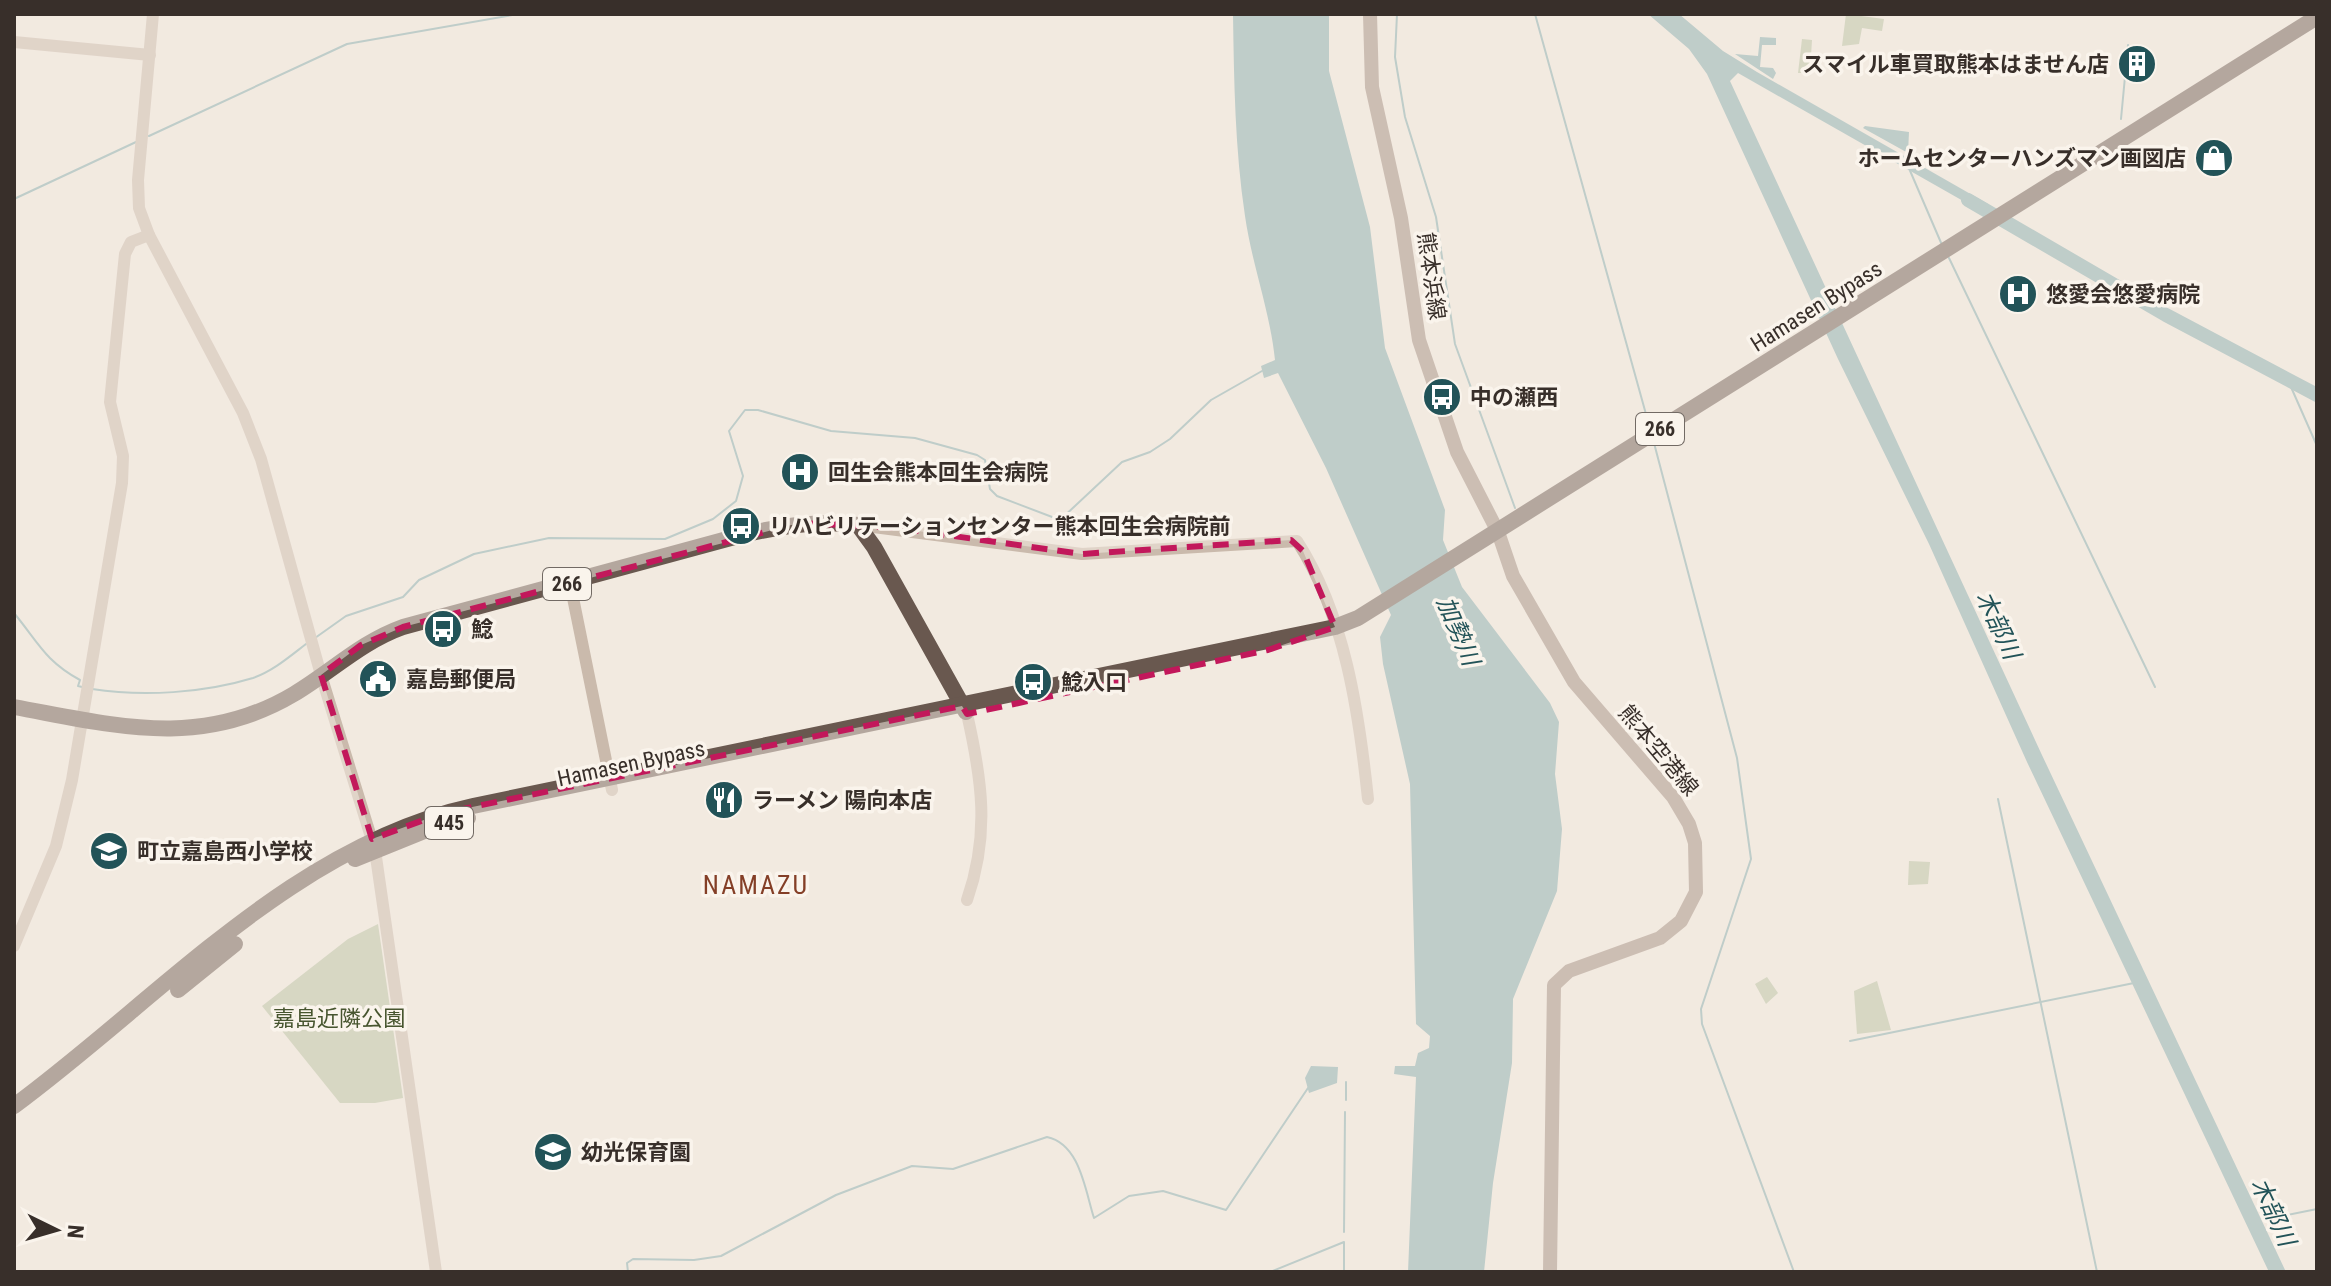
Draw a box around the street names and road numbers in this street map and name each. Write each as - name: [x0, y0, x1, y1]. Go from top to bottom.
- street label: 熊本浜線: [1413, 231, 1450, 321]
- street label: Hamasen Bypass: [1746, 256, 1886, 357]
- road number: 266: [1636, 413, 1684, 445]
- road number: 266: [543, 568, 591, 600]
- street label: 熊本空港線: [1614, 700, 1704, 800]
- street label: Hamasen Bypass: [555, 736, 707, 791]
- road number: 445: [425, 807, 473, 839]

